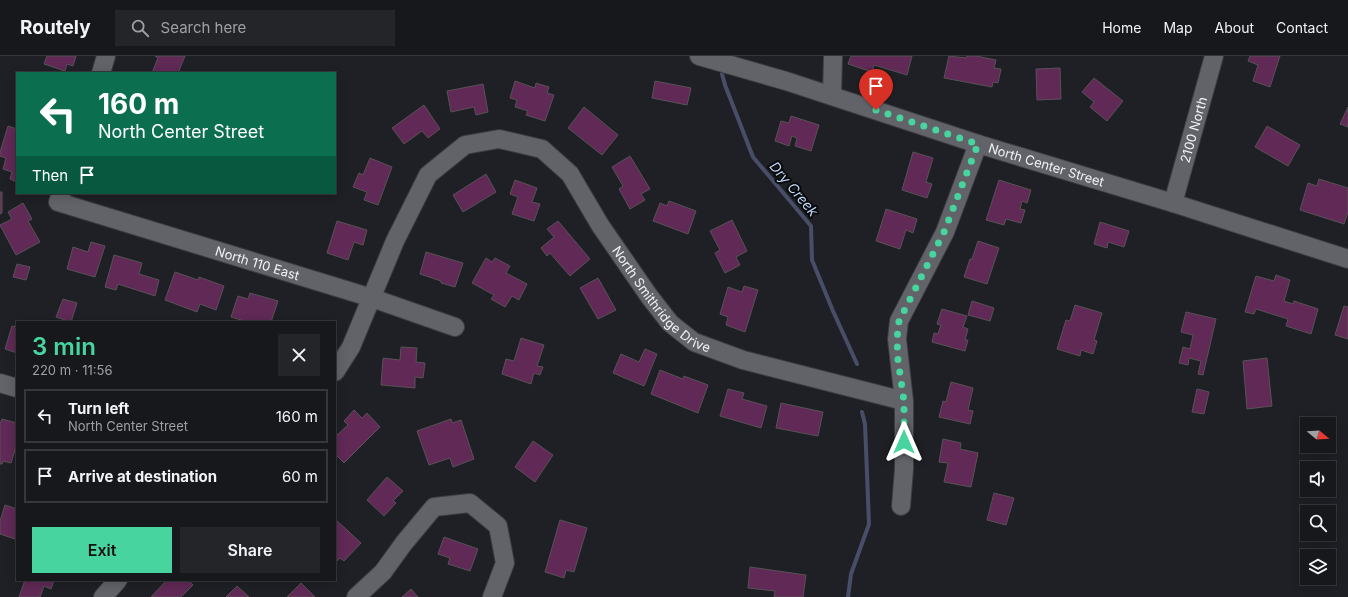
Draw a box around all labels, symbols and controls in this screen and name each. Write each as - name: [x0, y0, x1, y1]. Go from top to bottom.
- search box: [115, 10, 395, 46]
- text: Routely: [20, 16, 91, 39]
- icon: search: [129, 17, 151, 39]
- text: Search here: [161, 18, 246, 37]
- text: Home: [1102, 19, 1141, 36]
- text: Map: [1163, 19, 1193, 36]
- text: About: [1215, 19, 1254, 36]
- text: Contact: [1276, 19, 1328, 36]
- pin: [859, 69, 893, 110]
- icon: arrive: [865, 75, 887, 97]
- text: 160 m: [98, 87, 179, 121]
- icon: left: [32, 88, 84, 140]
- street label: 2100 North: [1177, 95, 1210, 165]
- text: North Center Street: [98, 121, 264, 142]
- street label: North Center Street: [987, 140, 1106, 190]
- water label: Dry Creek: [767, 158, 822, 220]
- icon: arrive: [76, 164, 98, 186]
- text: Then: [32, 166, 68, 185]
- street label: North 110 East: [213, 243, 301, 283]
- street label: North Smithridge Drive: [609, 243, 713, 355]
- text: 3 min: [32, 332, 96, 361]
- button: close: [278, 334, 320, 376]
- text: 220 m · 11:56: [32, 362, 112, 378]
- text: Turn left: [68, 399, 129, 418]
- icon: left: [34, 405, 56, 427]
- text: 160 m: [276, 407, 318, 426]
- north arrow: [1300, 417, 1336, 453]
- map controls: [1300, 417, 1336, 585]
- text: North Center Street: [68, 418, 188, 434]
- position arrow: [883, 421, 925, 463]
- button: sound: [1300, 461, 1336, 497]
- icon: arrive: [34, 465, 56, 487]
- text: Arrive at destination: [68, 467, 217, 486]
- text: 60 m: [282, 467, 318, 486]
- button: search: [1300, 505, 1336, 541]
- button: Exit: [32, 527, 172, 573]
- button: Share: [180, 527, 320, 573]
- button: layers: [1300, 549, 1336, 585]

